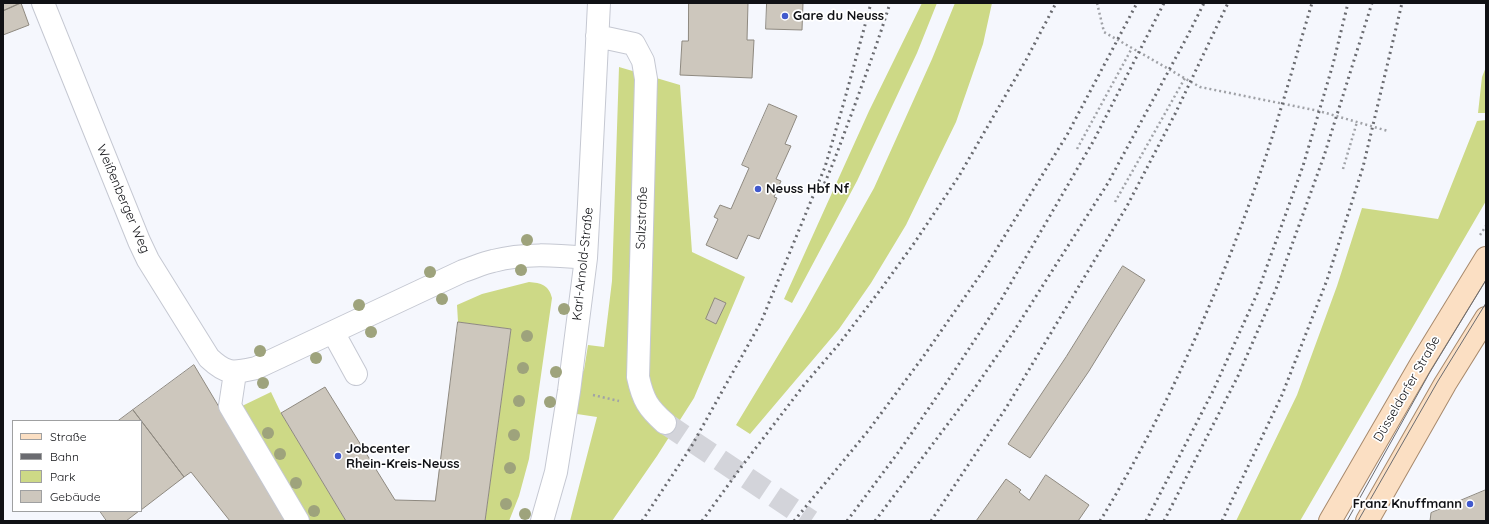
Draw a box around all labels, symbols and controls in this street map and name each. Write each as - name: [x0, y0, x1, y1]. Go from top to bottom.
- place label: Gare du Neuss: [793, 8, 884, 24]
- marker: Gare du Neuss: [780, 11, 790, 21]
- street label: Weißenberger Weg: [93, 142, 153, 256]
- place label: Neuss Hbf Nf: [766, 181, 849, 197]
- marker: Neuss Hbf Nf: [753, 184, 763, 194]
- street label: Salzstraße: [633, 186, 651, 250]
- street label: Karl-Arnold-Straße: [569, 207, 597, 321]
- street label: Düsseldorfer Straße: [1370, 333, 1444, 445]
- legend: [12, 420, 142, 512]
- text: Straße: [50, 429, 87, 444]
- place label: Jobcenter Rhein-Kreis-Neuss: [346, 441, 459, 472]
- text: Bahn: [50, 449, 79, 464]
- marker: Jobcenter Rhein-Kreis-Neuss: [333, 451, 343, 461]
- text: Park: [50, 469, 75, 484]
- text: Gebäude: [50, 489, 100, 504]
- place label: Franz Knuffmann: [1353, 496, 1462, 512]
- marker: Franz Knuffmann: [1465, 499, 1475, 509]

